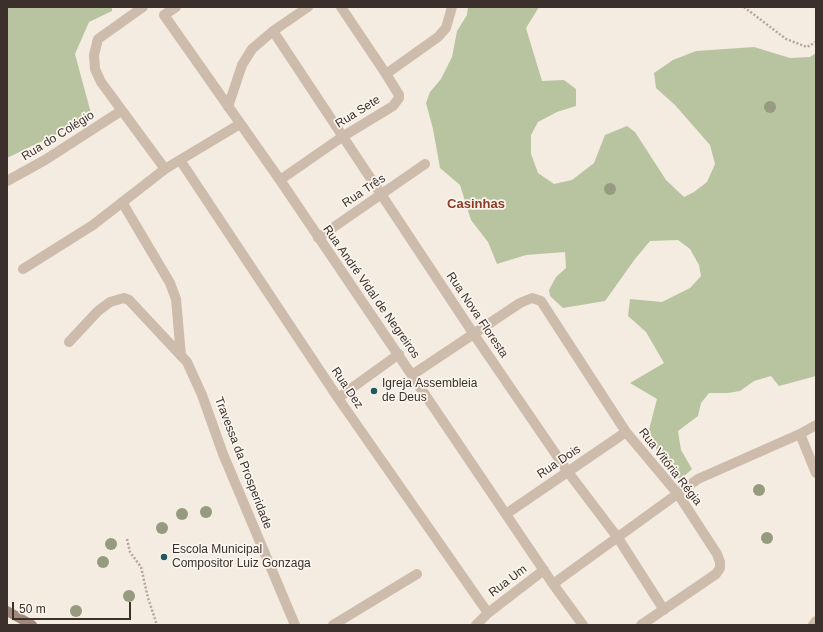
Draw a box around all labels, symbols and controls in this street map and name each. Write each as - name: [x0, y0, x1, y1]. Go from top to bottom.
- street label: Rua Sete: [333, 93, 383, 131]
- street label: Rua do Colégio: [19, 108, 97, 164]
- street label: Rua Três: [340, 171, 388, 211]
- district label: Casinhas: [447, 196, 505, 212]
- street label: Rua André Vidal de Negreiros: [319, 223, 423, 361]
- street label: Rua Nova Floresta: [443, 270, 511, 360]
- street label: Rua Dez: [328, 365, 366, 411]
- place label: Igreja Assembleia de Deus: [382, 377, 477, 405]
- marker: Igreja Assembleia de Deus: [369, 386, 379, 396]
- street label: Travessa da Prosperidade: [211, 395, 275, 531]
- street label: Rua Vitória Régia: [635, 426, 705, 508]
- street label: Rua Dois: [535, 442, 583, 482]
- place label: Escola Municipal Compositor Luiz Gonzaga: [172, 543, 311, 571]
- marker: Escola Municipal Compositor Luiz Gonzaga: [159, 552, 169, 562]
- street label: Rua Um: [486, 562, 530, 600]
- scale bar: [14, 594, 133, 620]
- text: 50 m: [19, 602, 46, 616]

